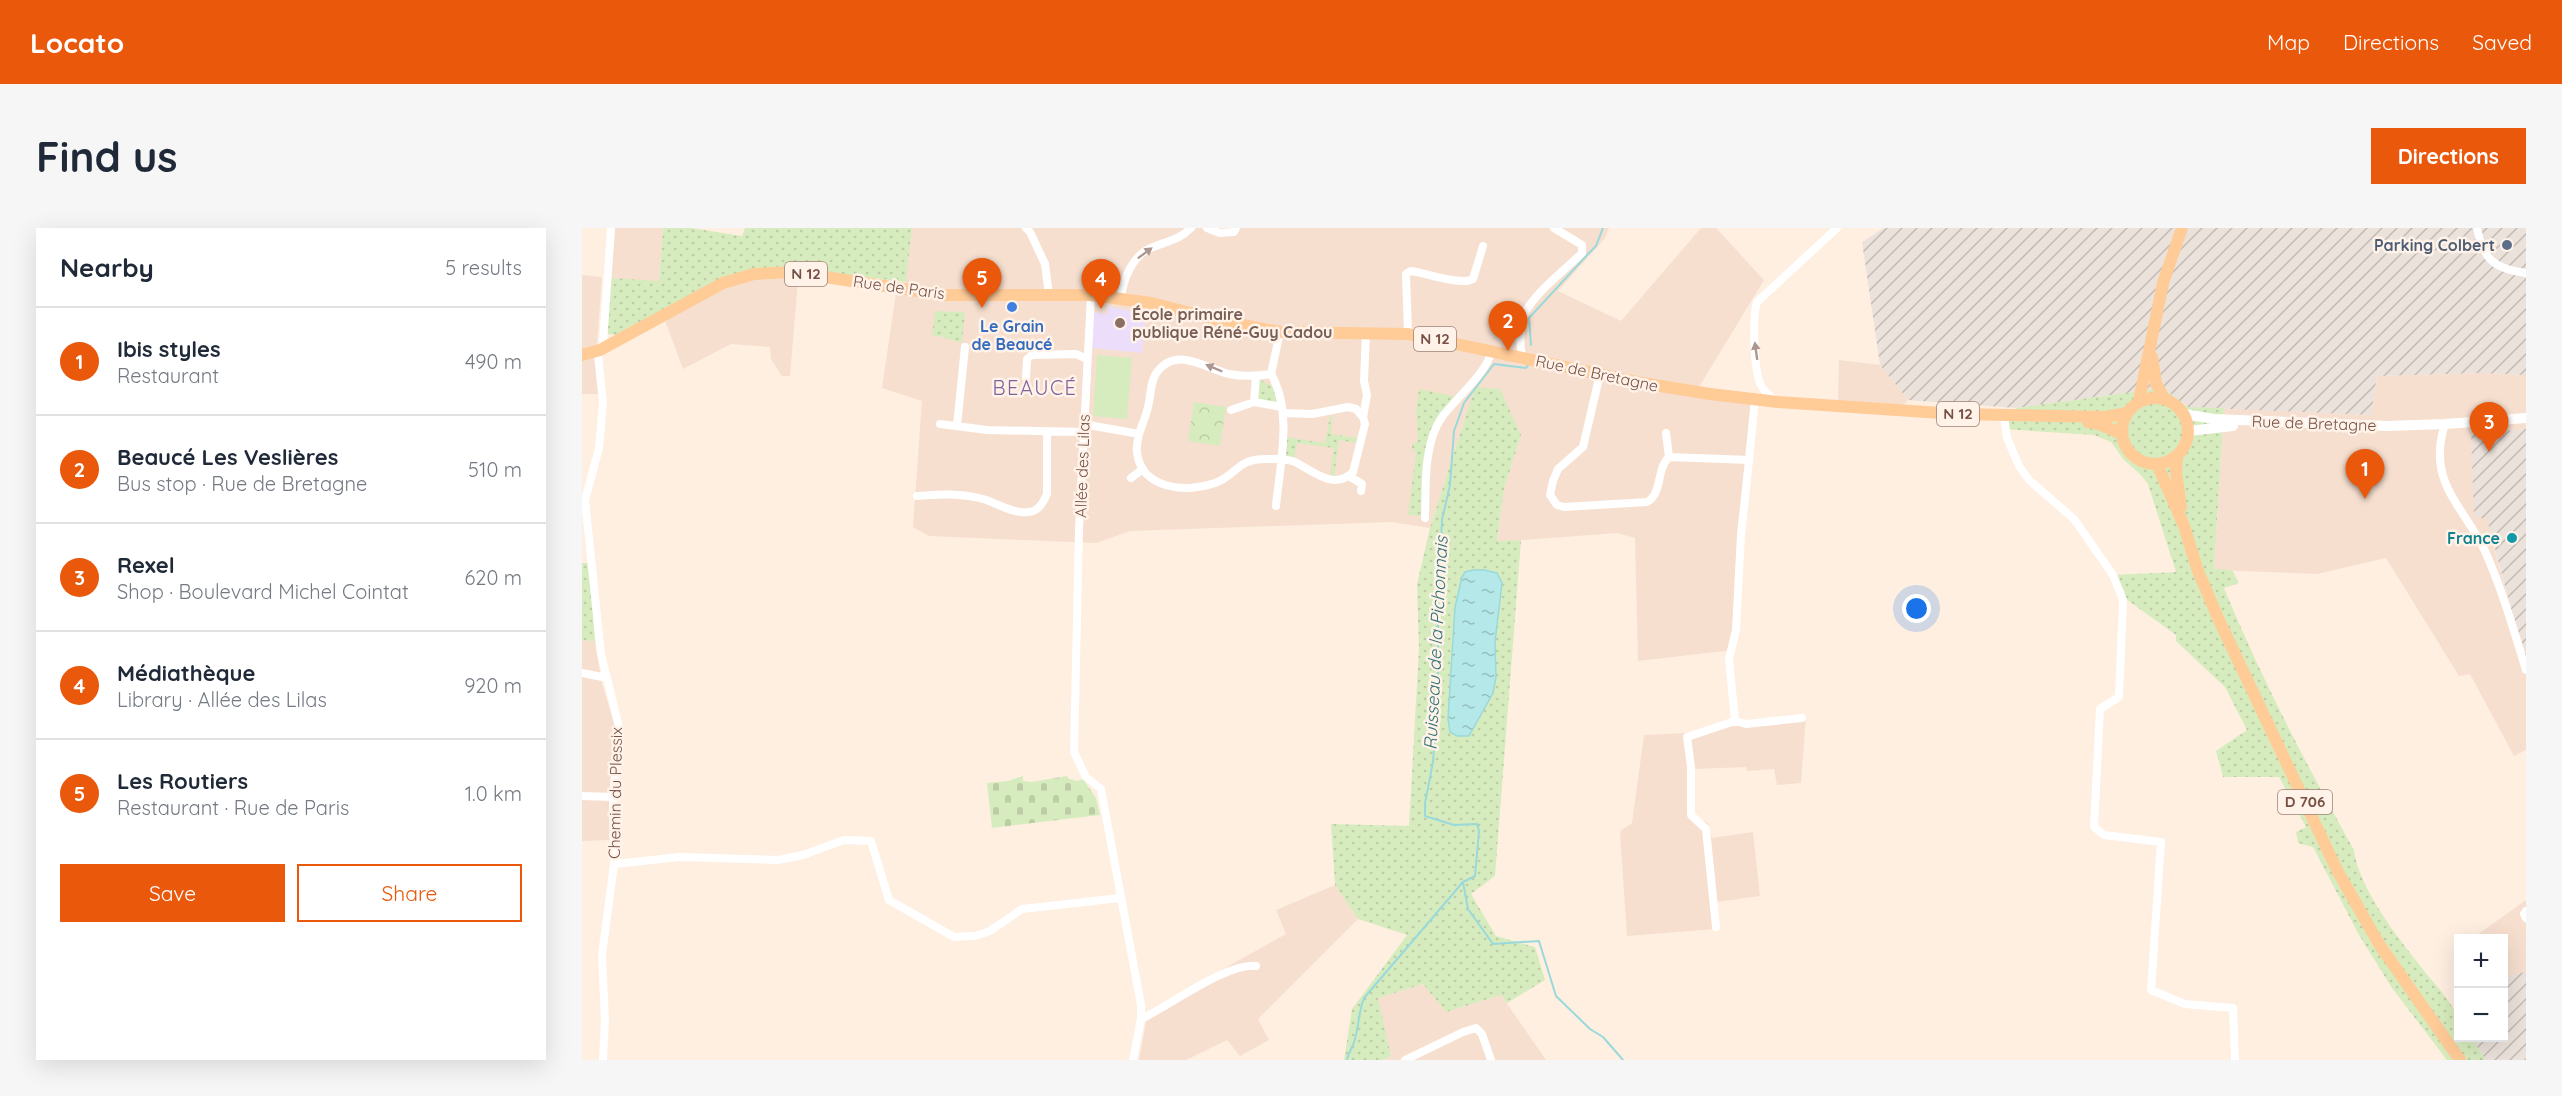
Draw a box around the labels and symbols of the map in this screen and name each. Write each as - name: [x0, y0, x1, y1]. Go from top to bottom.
- place label: Parking Colbert: [2374, 235, 2495, 255]
- marker: Parking Colbert: [2500, 238, 2514, 252]
- one-way arrow: [1137, 247, 1153, 259]
- pin: 5: [962, 259, 1002, 308]
- pin: 4: [1082, 260, 1120, 309]
- road number: N 12: [785, 262, 827, 286]
- street label: Rue de Paris: [852, 271, 946, 303]
- marker: Le Grain de Beaucé: [1005, 300, 1019, 314]
- pin: 2: [1488, 302, 1528, 351]
- place label: École primaire publique Réné-Guy Cadou: [1132, 304, 1333, 342]
- place label: Le Grain de Beaucé: [972, 316, 1052, 354]
- marker: École primaire publique Réné-Guy Cadou: [1113, 316, 1127, 330]
- road number: N 12: [1414, 327, 1456, 351]
- one-way arrow: [1751, 342, 1761, 361]
- street label: Rue de Bretagne: [1534, 350, 1660, 396]
- one-way arrow: [1204, 363, 1222, 373]
- district label: BEAUCÉ: [993, 375, 1077, 400]
- road number: N 12: [1937, 402, 1979, 426]
- pin: 3: [2470, 402, 2508, 452]
- street label: Rue de Bretagne: [2251, 411, 2377, 435]
- street label: Allée des Lilas: [1070, 414, 1094, 518]
- pin: 1: [2346, 450, 2384, 499]
- place label: France: [2447, 528, 2500, 548]
- marker: France: [2505, 531, 2519, 545]
- water label: Ruisseau de la Pichonnais: [1418, 534, 1453, 750]
- your location: [1902, 594, 1931, 623]
- street label: Chemin du Plessix: [604, 727, 626, 859]
- road number: D 706: [2278, 790, 2332, 814]

